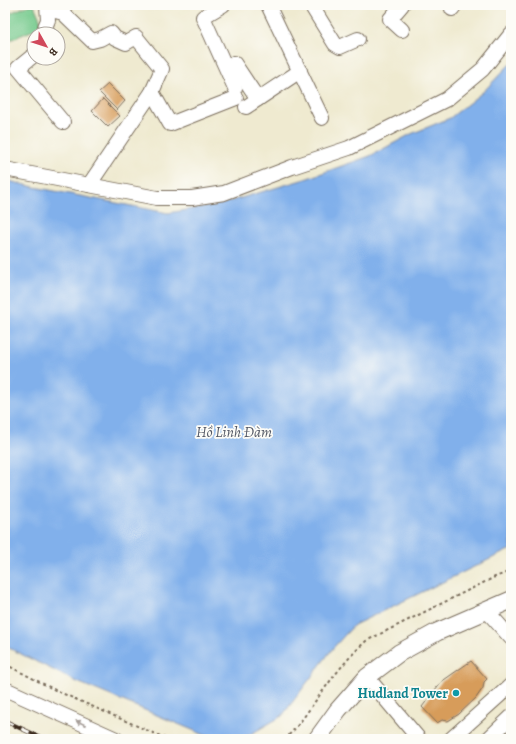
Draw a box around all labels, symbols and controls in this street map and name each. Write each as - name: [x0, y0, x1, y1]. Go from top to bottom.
- north arrow: [26, 26, 66, 66]
- text: B: [45, 45, 61, 59]
- water label: Hồ Linh Đàm: [196, 422, 272, 442]
- place label: Hudland Tower: [358, 684, 448, 703]
- marker: Hudland Tower: [451, 688, 461, 698]
- one-way arrow: [75, 720, 86, 726]

